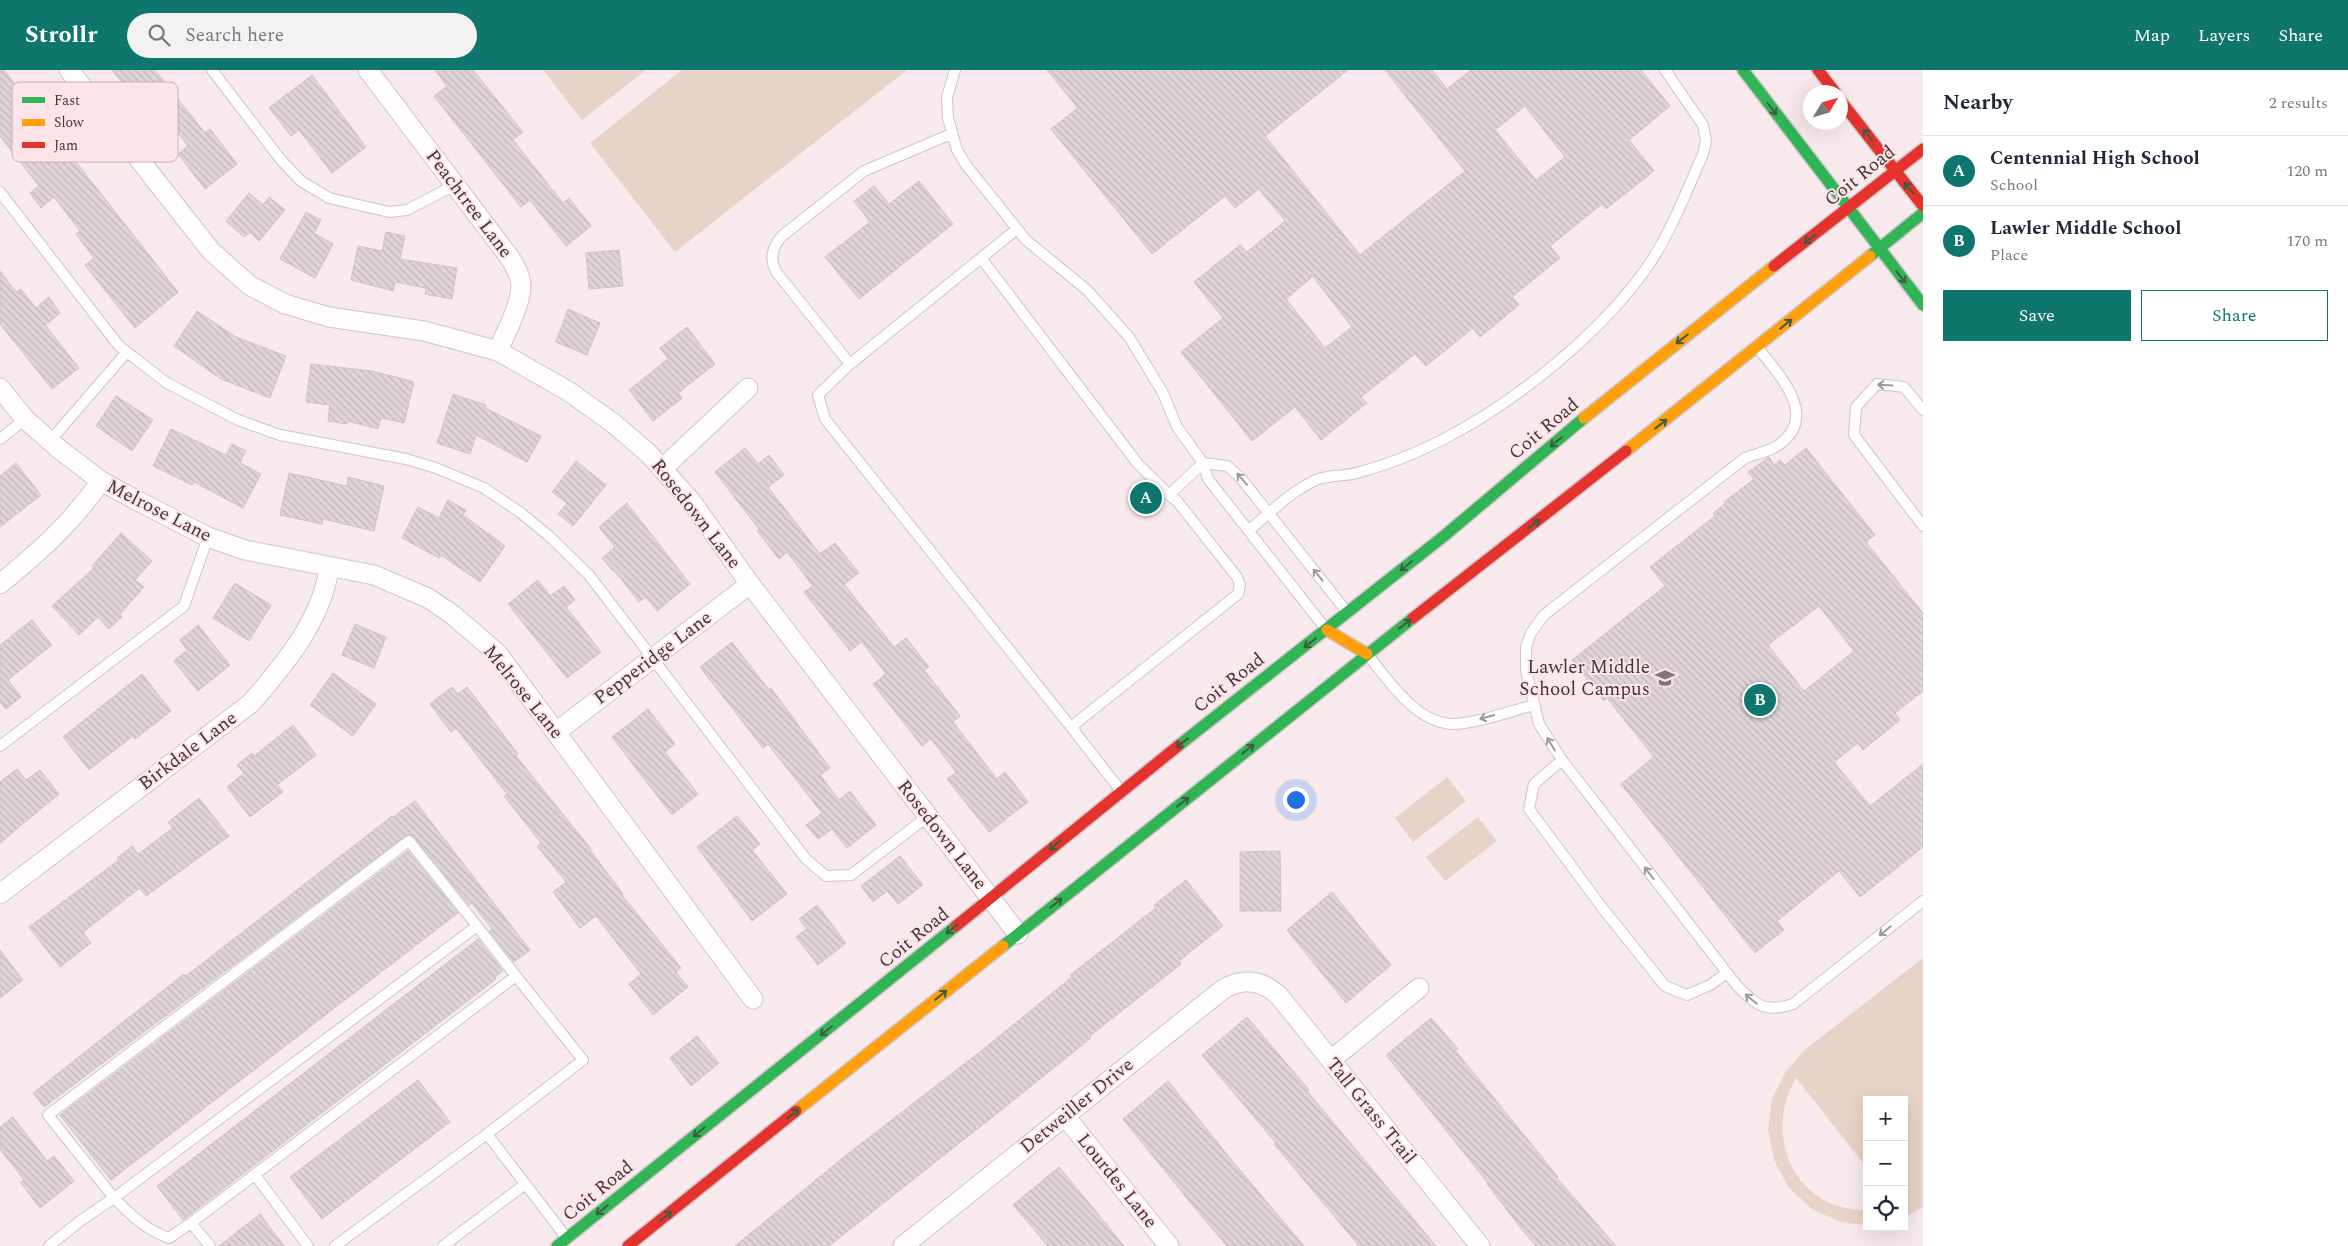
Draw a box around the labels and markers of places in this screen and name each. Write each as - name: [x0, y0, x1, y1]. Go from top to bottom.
- pin: A: [1130, 479, 1162, 517]
- place label: Lawler Middle School Campus: [1519, 653, 1650, 704]
- school or university icon: Lawler Middle School Campus: [1654, 667, 1676, 689]
- pin: B: [1744, 681, 1776, 719]

